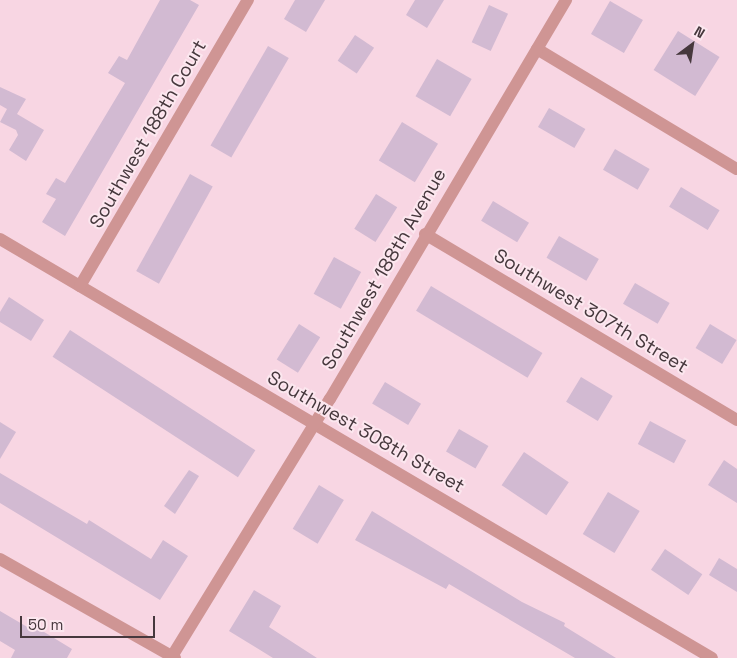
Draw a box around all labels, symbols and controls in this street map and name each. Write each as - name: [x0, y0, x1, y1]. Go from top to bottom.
- north arrow: [667, 20, 717, 70]
- text: N: [691, 22, 708, 42]
- street label: Southwest 188th Court: [85, 36, 211, 232]
- street label: Southwest 188th Avenue: [317, 164, 451, 374]
- street label: Southwest 307th Street: [490, 244, 692, 378]
- street label: Southwest 308th Street: [263, 366, 469, 498]
- scale bar: [22, 606, 158, 638]
- text: 50 m: [28, 615, 63, 634]

